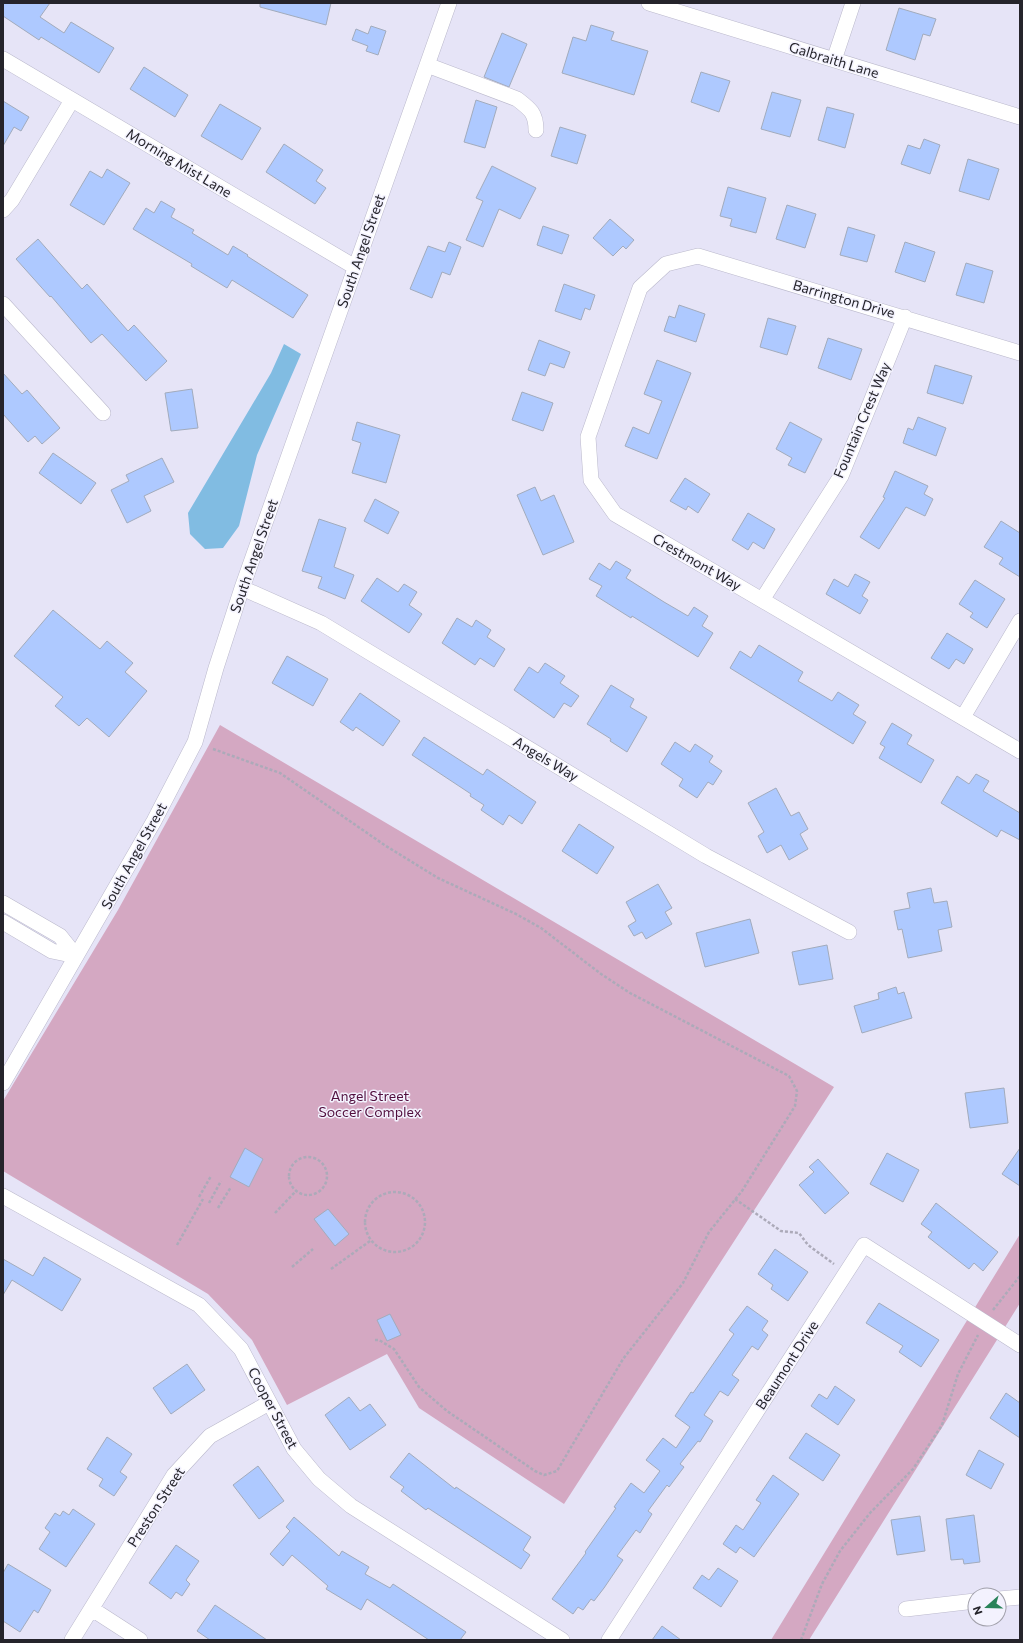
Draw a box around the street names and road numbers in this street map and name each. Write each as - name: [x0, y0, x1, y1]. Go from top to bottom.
- street label: Galbraith Lane: [787, 38, 881, 81]
- street label: Morning Mist Lane: [124, 124, 235, 201]
- street label: South Angel Street: [333, 191, 388, 310]
- street label: Barrington Drive: [791, 276, 897, 321]
- street label: Fountain Crest Way: [829, 359, 894, 480]
- street label: South Angel Street: [226, 496, 281, 615]
- street label: Crestmont Way: [650, 529, 745, 594]
- street label: Angels Way: [511, 732, 582, 785]
- street label: South Angel Street: [97, 799, 170, 912]
- street label: Beaumont Drive: [752, 1317, 822, 1412]
- street label: Cooper Street: [245, 1364, 302, 1452]
- street label: Preston Street: [123, 1463, 188, 1550]

